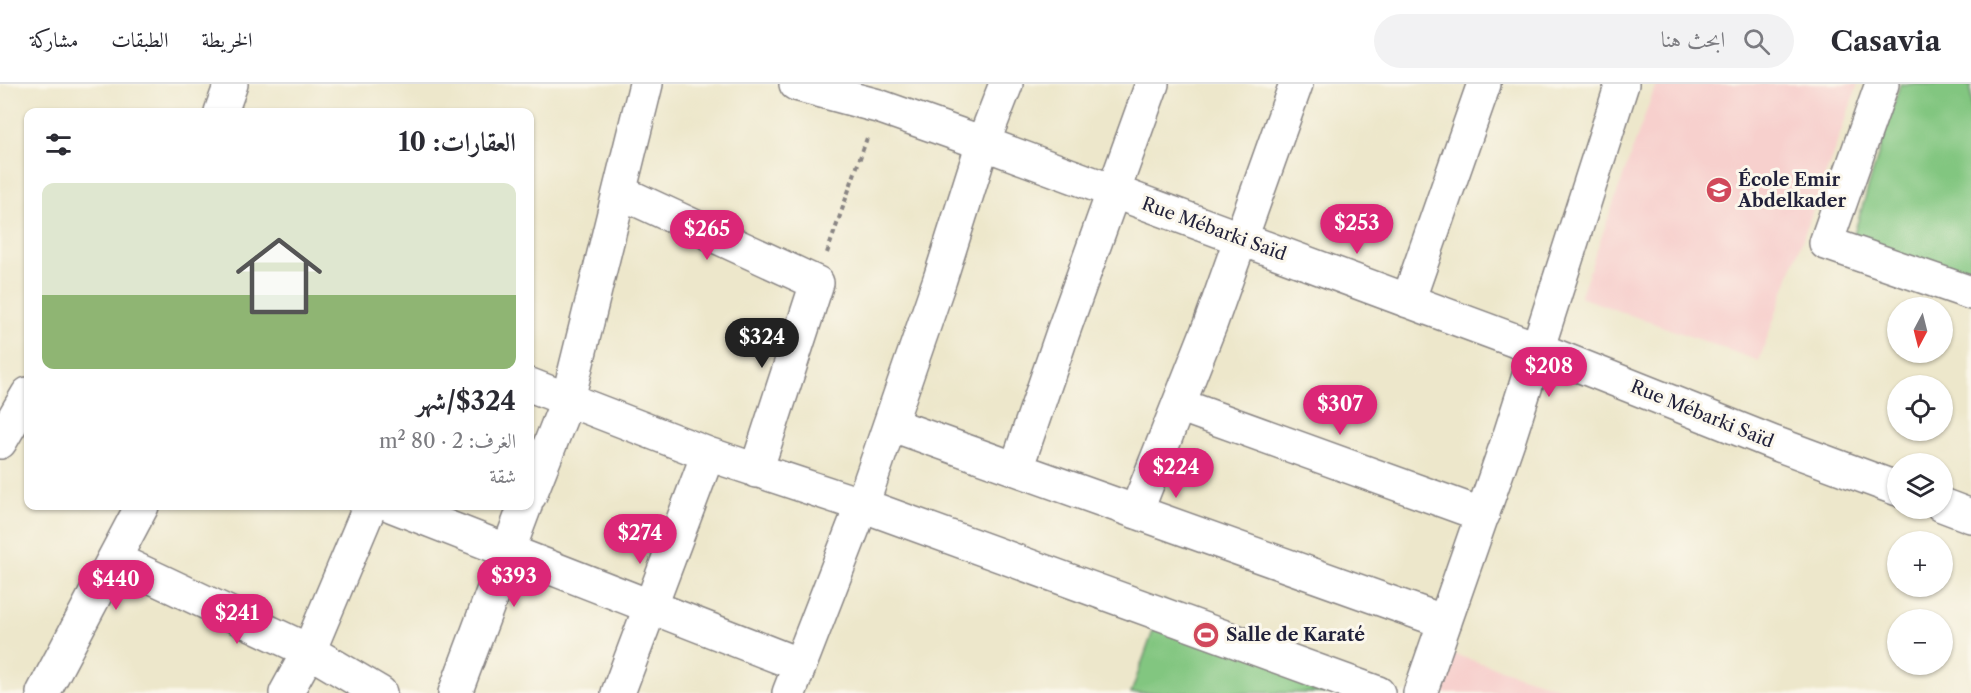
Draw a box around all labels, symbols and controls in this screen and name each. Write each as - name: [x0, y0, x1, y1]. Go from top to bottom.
- search box: [1374, 14, 1794, 68]
- text: Casavia: [1830, 24, 1941, 58]
- icon: search: [1740, 25, 1773, 58]
- text: ابحث هنا: [1661, 26, 1725, 53]
- text: مشاركة: [30, 27, 78, 52]
- text: الطبقات: [111, 27, 168, 52]
- text: الخريطة: [201, 27, 253, 52]
- text: العقارات: 10: [398, 126, 516, 158]
- icon: filters: [42, 128, 75, 161]
- place label: École Emir Abdelkader: [1737, 168, 1847, 212]
- school or university icon: École Emir Abdelkader: [1704, 175, 1734, 205]
- street label: Rue Mébarki Saïd: [1139, 193, 1289, 265]
- pin: $253: [1321, 204, 1393, 255]
- pin: $265: [671, 210, 743, 261]
- text: $253: [1334, 211, 1380, 235]
- text: $265: [684, 217, 730, 241]
- icon: home: [225, 222, 333, 330]
- north arrow: [1887, 297, 1953, 363]
- map controls: [1887, 297, 1953, 675]
- pin: $324: [726, 318, 798, 369]
- text: $324: [739, 325, 785, 349]
- pin: $208: [1513, 347, 1585, 398]
- text: $208: [1525, 354, 1573, 378]
- street label: Rue Mébarki Saïd: [1627, 375, 1777, 453]
- button: locate: [1887, 375, 1953, 441]
- text: $324/شهر: [416, 385, 516, 417]
- pin: $307: [1304, 385, 1376, 436]
- text: $307: [1317, 392, 1363, 416]
- text: الغرف: 2 · 80 m²: [379, 429, 516, 453]
- pin: $224: [1140, 448, 1212, 499]
- button: layers: [1887, 453, 1953, 519]
- text: $224: [1153, 455, 1199, 479]
- text: شقة: [490, 464, 516, 488]
- pin: $274: [604, 514, 676, 565]
- text: $274: [618, 521, 662, 545]
- button: +: [1887, 531, 1953, 597]
- pin: $393: [478, 557, 550, 608]
- pin: $440: [80, 560, 152, 611]
- text: $393: [491, 564, 537, 588]
- text: $440: [92, 567, 140, 591]
- pin: $241: [201, 594, 273, 645]
- text: $241: [215, 601, 259, 625]
- button: −: [1887, 609, 1953, 675]
- sports icon: Salle de Karaté: [1191, 620, 1221, 650]
- place label: Salle de Karaté: [1226, 624, 1365, 646]

